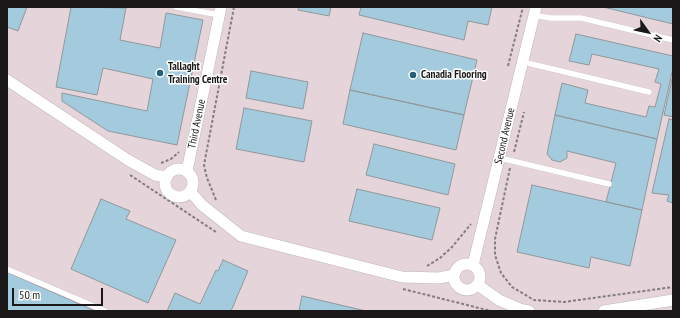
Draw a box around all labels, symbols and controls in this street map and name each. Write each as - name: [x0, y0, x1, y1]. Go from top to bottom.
- north arrow: [628, 12, 668, 52]
- text: N: [651, 32, 666, 45]
- place label: Tallaght Training Centre: [168, 60, 227, 86]
- marker: Tallaght Training Centre: [155, 68, 165, 78]
- place label: Canadia Flooring: [421, 68, 487, 82]
- marker: Canadia Flooring: [408, 70, 418, 80]
- street label: Third Avenue: [185, 98, 209, 150]
- street label: Second Avenue: [492, 107, 518, 165]
- scale bar: [14, 280, 105, 306]
- text: 50 m: [19, 287, 40, 302]

